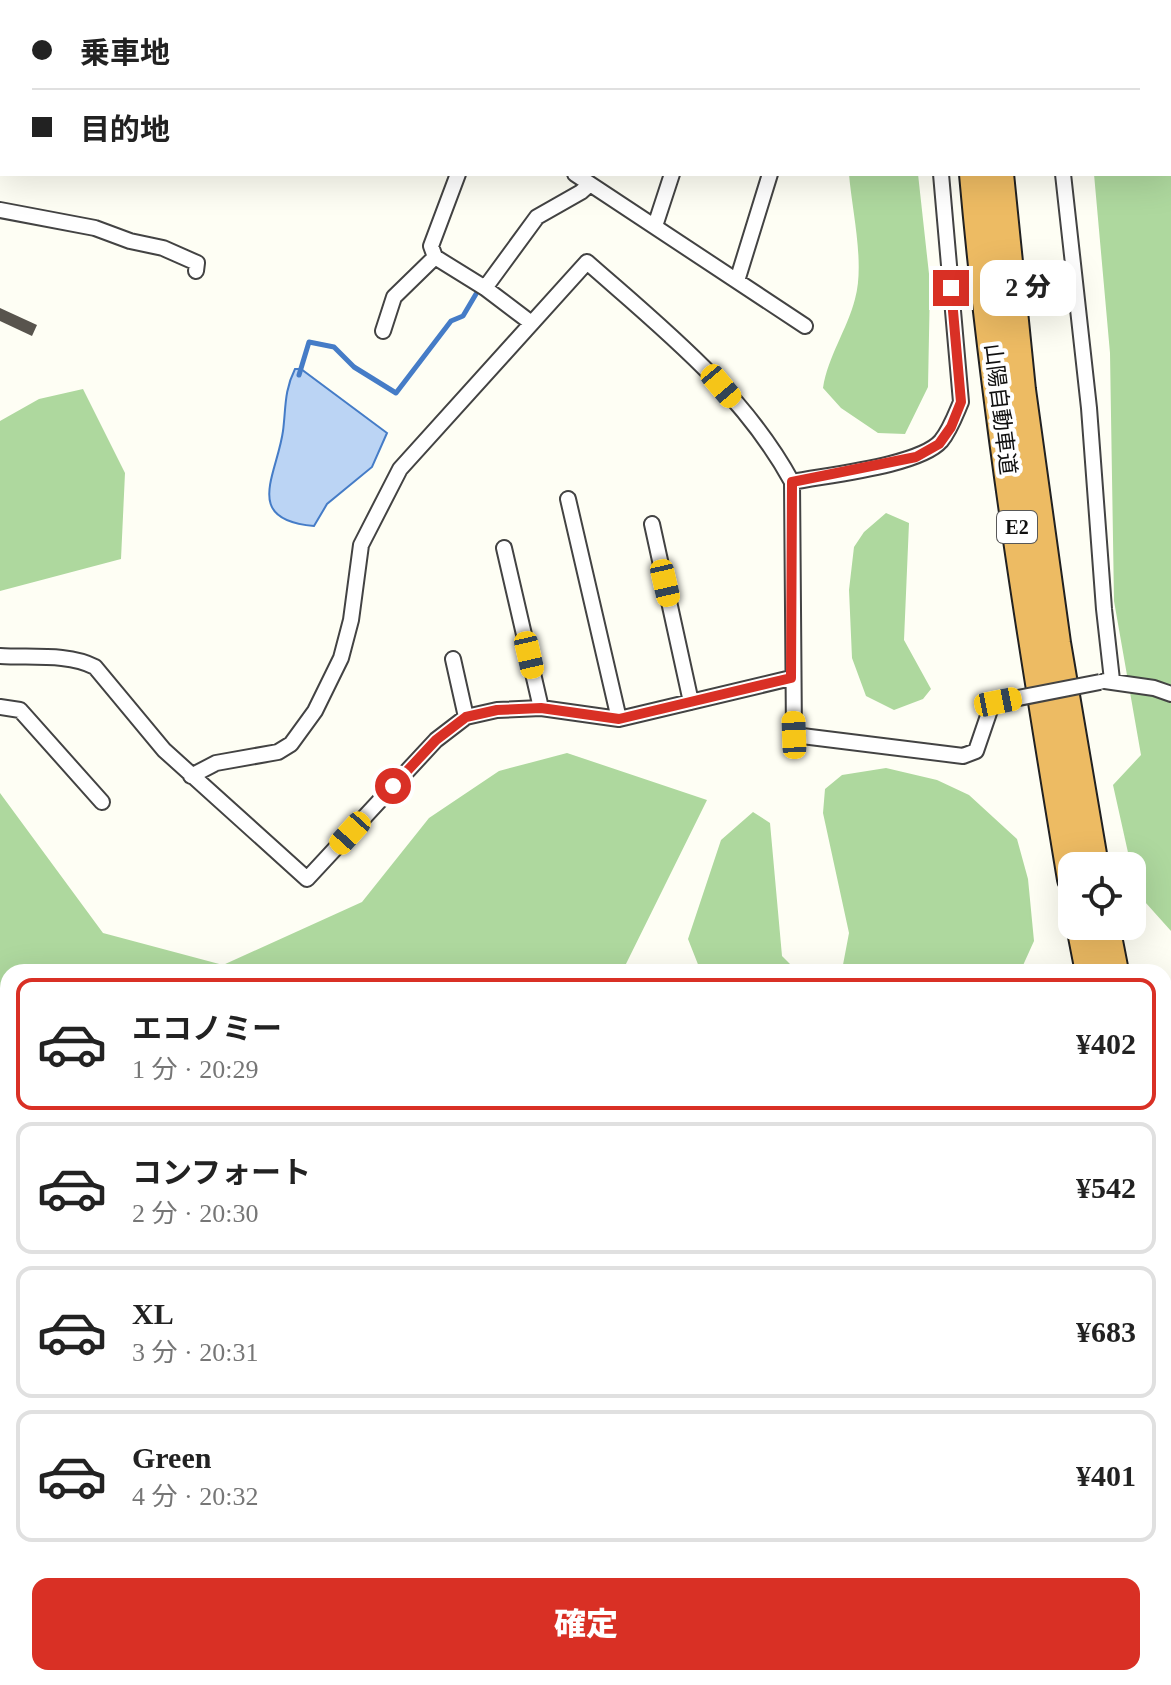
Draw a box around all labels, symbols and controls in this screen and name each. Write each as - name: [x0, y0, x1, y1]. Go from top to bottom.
- text: 乗車地: [80, 36, 170, 69]
- text: 目的地: [80, 113, 170, 146]
- callout: 2 分: [979, 260, 1075, 316]
- route end: [933, 270, 969, 306]
- text: 2 分: [1005, 273, 1051, 302]
- street label: 山陽自動車道: [980, 342, 1021, 476]
- car: [696, 360, 746, 412]
- road number: E2: [997, 511, 1037, 543]
- car: [648, 557, 682, 609]
- car: [512, 629, 546, 681]
- car: [972, 686, 1024, 718]
- car: [781, 711, 807, 759]
- route start: [375, 768, 411, 804]
- car: [325, 807, 375, 859]
- map controls: [1058, 852, 1146, 940]
- button: locate: [1058, 852, 1146, 940]
- icon: car: [36, 1008, 108, 1080]
- text: エコノミー: [132, 1012, 282, 1045]
- text: ¥402: [1076, 1027, 1136, 1060]
- text: 1 分 · 20:29: [132, 1055, 258, 1084]
- icon: car: [36, 1152, 108, 1224]
- text: コンフォート: [132, 1156, 311, 1189]
- text: ¥542: [1076, 1171, 1136, 1204]
- text: 2 分 · 20:30: [132, 1199, 258, 1228]
- icon: car: [36, 1296, 108, 1368]
- text: XL: [132, 1297, 174, 1330]
- text: ¥683: [1076, 1315, 1136, 1348]
- text: 3 分 · 20:31: [132, 1338, 258, 1367]
- icon: car: [36, 1440, 108, 1512]
- text: Green: [132, 1441, 211, 1474]
- text: ¥401: [1076, 1459, 1136, 1492]
- text: 4 分 · 20:32: [132, 1482, 258, 1511]
- button: 確定: [32, 1578, 1140, 1670]

